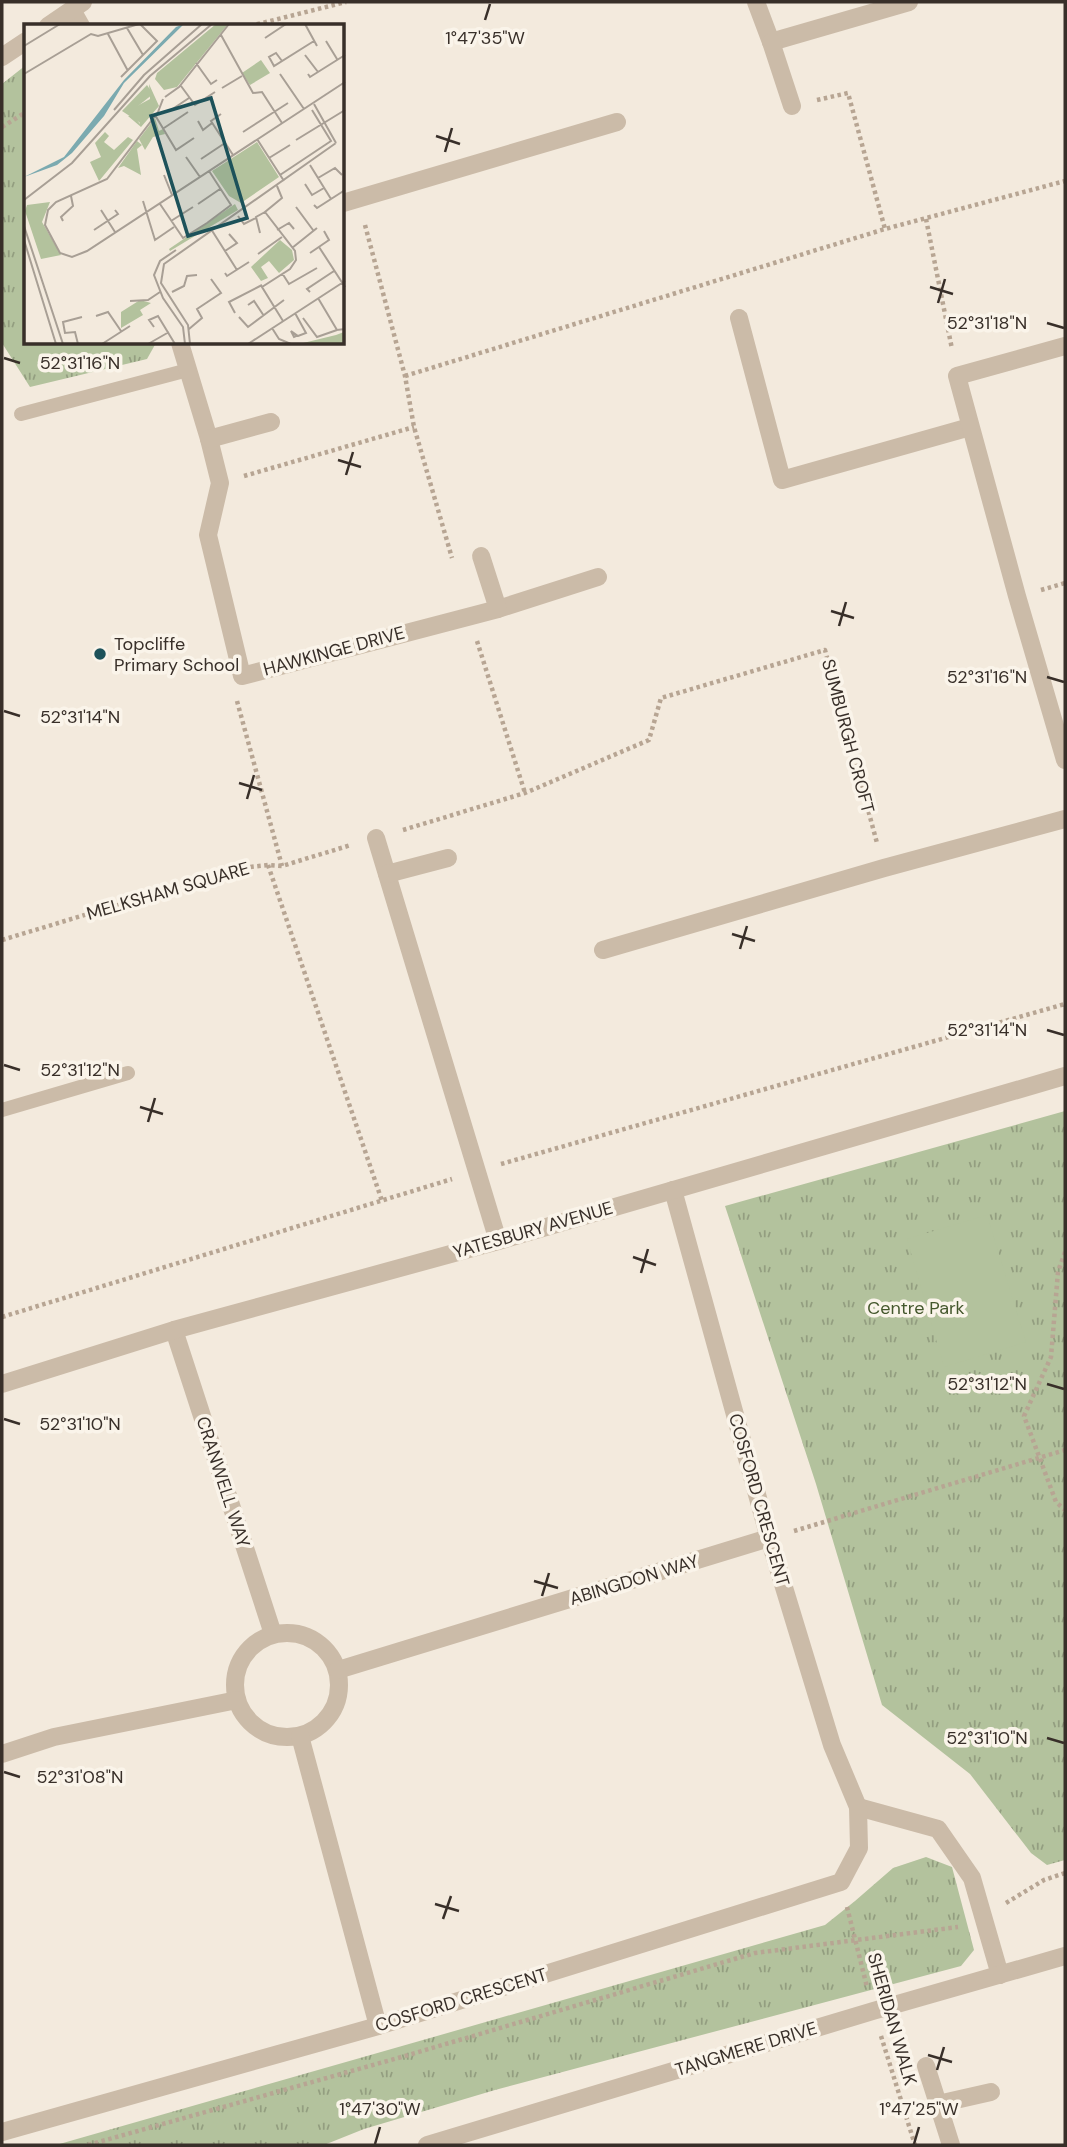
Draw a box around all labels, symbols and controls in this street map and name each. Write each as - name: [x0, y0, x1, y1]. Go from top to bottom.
- inset map: [24, 24, 345, 345]
- text: 1°47'35"W: [445, 26, 525, 50]
- text: 52°31'18"N: [947, 311, 1027, 335]
- text: 52°31'16"N: [40, 351, 120, 375]
- street label: HAWKINGE DRIVE: [261, 621, 407, 681]
- place label: Topcliffe Primary School: [114, 632, 239, 677]
- marker: Topcliffe Primary School: [92, 646, 108, 662]
- street label: SUMBURGH CROFT: [816, 656, 880, 816]
- text: 52°31'16"N: [947, 665, 1027, 689]
- text: 52°31'14"N: [40, 705, 120, 729]
- street label: MELKSHAM SQUARE: [84, 856, 252, 926]
- text: 52°31'14"N: [947, 1018, 1027, 1042]
- text: 52°31'12"N: [40, 1058, 120, 1082]
- street label: YATESBURY AVENUE: [450, 1196, 616, 1264]
- park label: Centre Park: [867, 1296, 965, 1320]
- text: 52°31'12"N: [947, 1372, 1027, 1396]
- street label: COSFORD CRESCENT: [723, 1411, 795, 1589]
- text: 52°31'10"N: [39, 1412, 121, 1436]
- street label: CRANWELL WAY: [190, 1413, 256, 1551]
- street label: ABINGDON WAY: [566, 1549, 702, 1611]
- text: 52°31'10"N: [946, 1726, 1028, 1750]
- text: 52°31'08"N: [37, 1765, 123, 1789]
- street label: SHERIDAN WALK: [862, 1950, 922, 2088]
- street label: COSFORD CRESCENT: [372, 1962, 550, 2038]
- street label: TANGMERE DRIVE: [672, 2016, 820, 2082]
- text: 1°47'30"W: [339, 2097, 421, 2121]
- text: 1°47'25"W: [879, 2097, 959, 2121]

